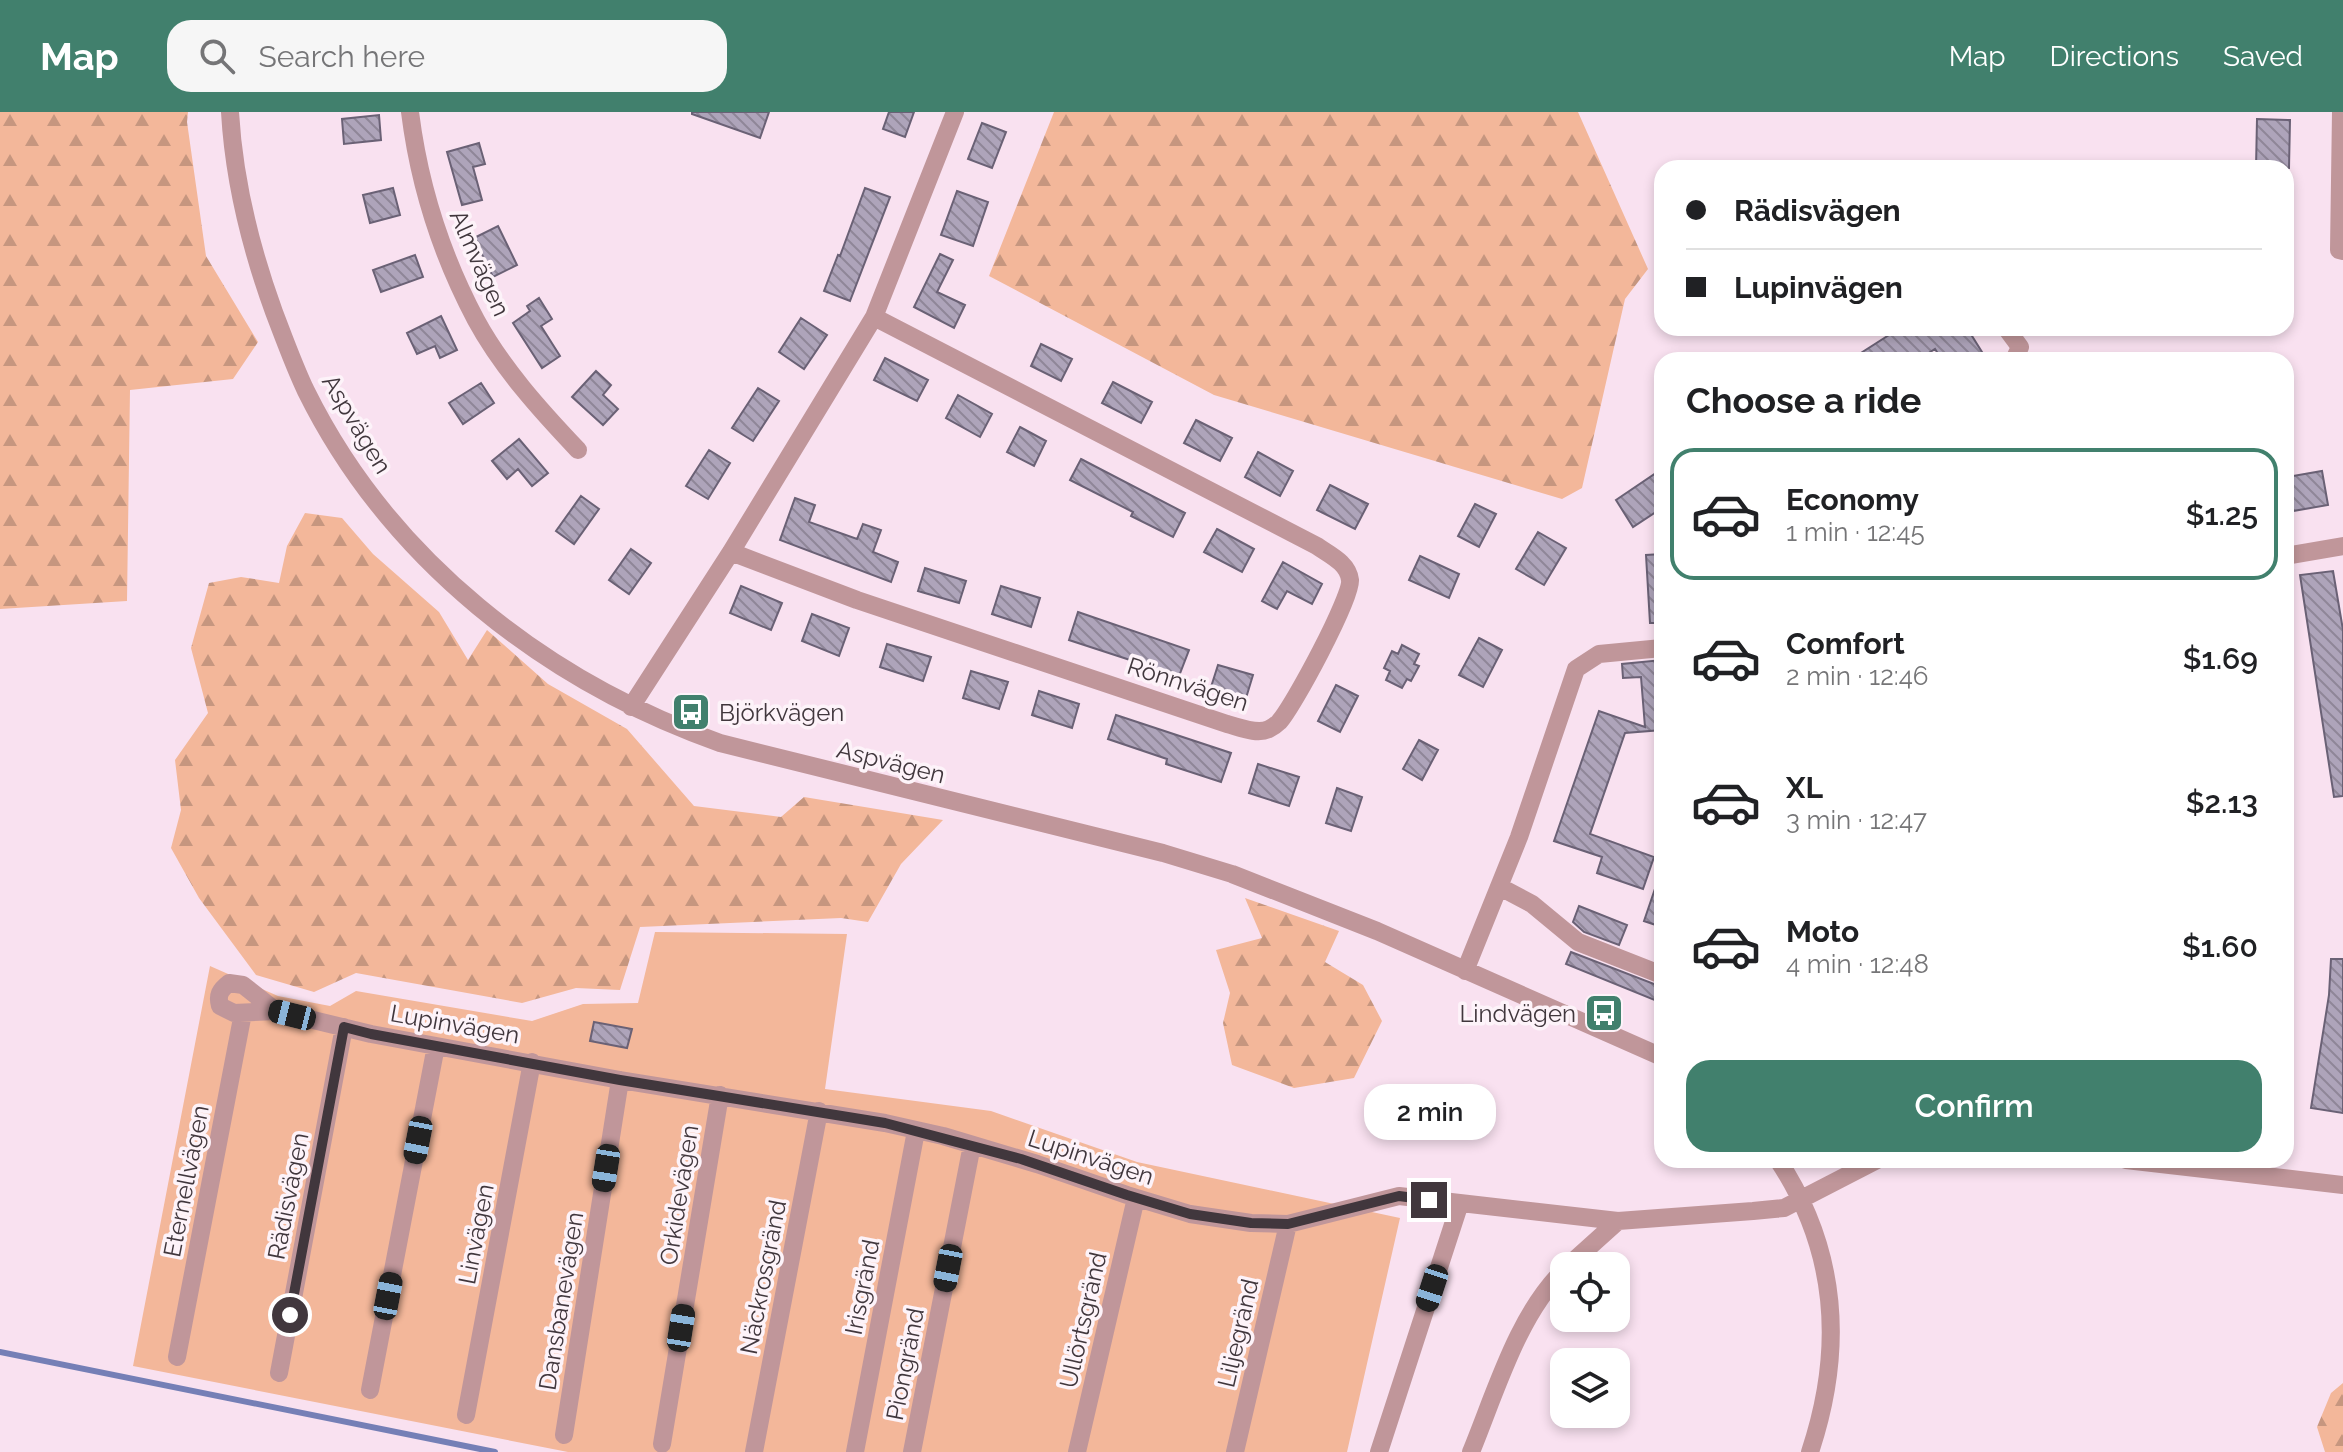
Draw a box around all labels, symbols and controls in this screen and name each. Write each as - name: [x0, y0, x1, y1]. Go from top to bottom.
- search box: [167, 20, 727, 92]
- text: Map: [40, 34, 119, 79]
- icon: search: [195, 34, 239, 78]
- text: Search here: [259, 39, 425, 74]
- text: Map: [1949, 40, 2006, 73]
- text: Directions: [2050, 40, 2179, 73]
- text: Saved: [2223, 40, 2303, 73]
- text: Rädisvägen: [1734, 193, 1901, 228]
- street label: Almvägen: [444, 205, 516, 321]
- text: Lupinvägen: [1734, 270, 1903, 305]
- street label: Aspvägen: [316, 369, 398, 479]
- text: Choose a ride: [1686, 379, 1921, 421]
- icon: car: [1690, 478, 1762, 550]
- text: Economy: [1786, 482, 1919, 517]
- text: $1.25: [2186, 497, 2258, 532]
- text: 1 min · 12:45: [1786, 517, 1925, 547]
- icon: car: [1690, 622, 1762, 694]
- text: Comfort: [1786, 626, 1905, 661]
- text: $1.69: [2183, 641, 2258, 676]
- street label: Rönnvägen: [1124, 651, 1252, 717]
- text: 2 min · 12:46: [1786, 661, 1929, 691]
- bus stop icon: Björkvägen: [670, 691, 712, 733]
- place label: Björkvägen: [719, 698, 844, 727]
- street label: Aspvägen: [834, 735, 948, 789]
- icon: car: [1690, 766, 1762, 838]
- text: XL: [1786, 770, 1823, 805]
- text: $2.13: [2186, 785, 2258, 820]
- text: 3 min · 12:47: [1786, 805, 1927, 835]
- icon: car: [1690, 910, 1762, 982]
- text: Moto: [1786, 914, 1859, 949]
- text: $1.60: [2182, 929, 2258, 964]
- text: 4 min · 12:48: [1786, 949, 1929, 979]
- bus stop icon: Lindvägen: [1583, 992, 1625, 1034]
- car: [266, 998, 318, 1032]
- street label: Lupinvägen: [388, 998, 522, 1050]
- place label: Lindvägen: [1459, 999, 1576, 1028]
- button: Confirm: [1686, 1060, 2262, 1152]
- callout: 2 min: [1363, 1084, 1495, 1140]
- text: 2 min: [1397, 1097, 1463, 1127]
- street label: Eternellvägen: [157, 1103, 215, 1259]
- car: [402, 1114, 434, 1166]
- street label: Orkidevägen: [654, 1123, 704, 1267]
- street label: Lupinvägen: [1024, 1123, 1158, 1191]
- street label: Rädisvägen: [262, 1130, 314, 1262]
- car: [590, 1142, 622, 1194]
- street label: Linvägen: [452, 1181, 500, 1287]
- route end: [1411, 1182, 1447, 1218]
- street label: Näckrosgränd: [734, 1197, 792, 1357]
- street label: Dansbanevägen: [533, 1210, 589, 1392]
- street label: Irisgränd: [839, 1237, 885, 1337]
- car: [932, 1242, 964, 1294]
- street label: Ullörtsgränd: [1053, 1249, 1113, 1391]
- map controls: [1550, 1252, 1630, 1428]
- button: locate: [1550, 1252, 1630, 1332]
- car: [1413, 1261, 1451, 1315]
- car: [372, 1270, 404, 1322]
- street label: Liljegränd: [1211, 1276, 1265, 1390]
- route start: [272, 1297, 308, 1333]
- car: [665, 1302, 697, 1354]
- street label: Piongränd: [880, 1305, 930, 1423]
- button: layers: [1550, 1348, 1630, 1428]

